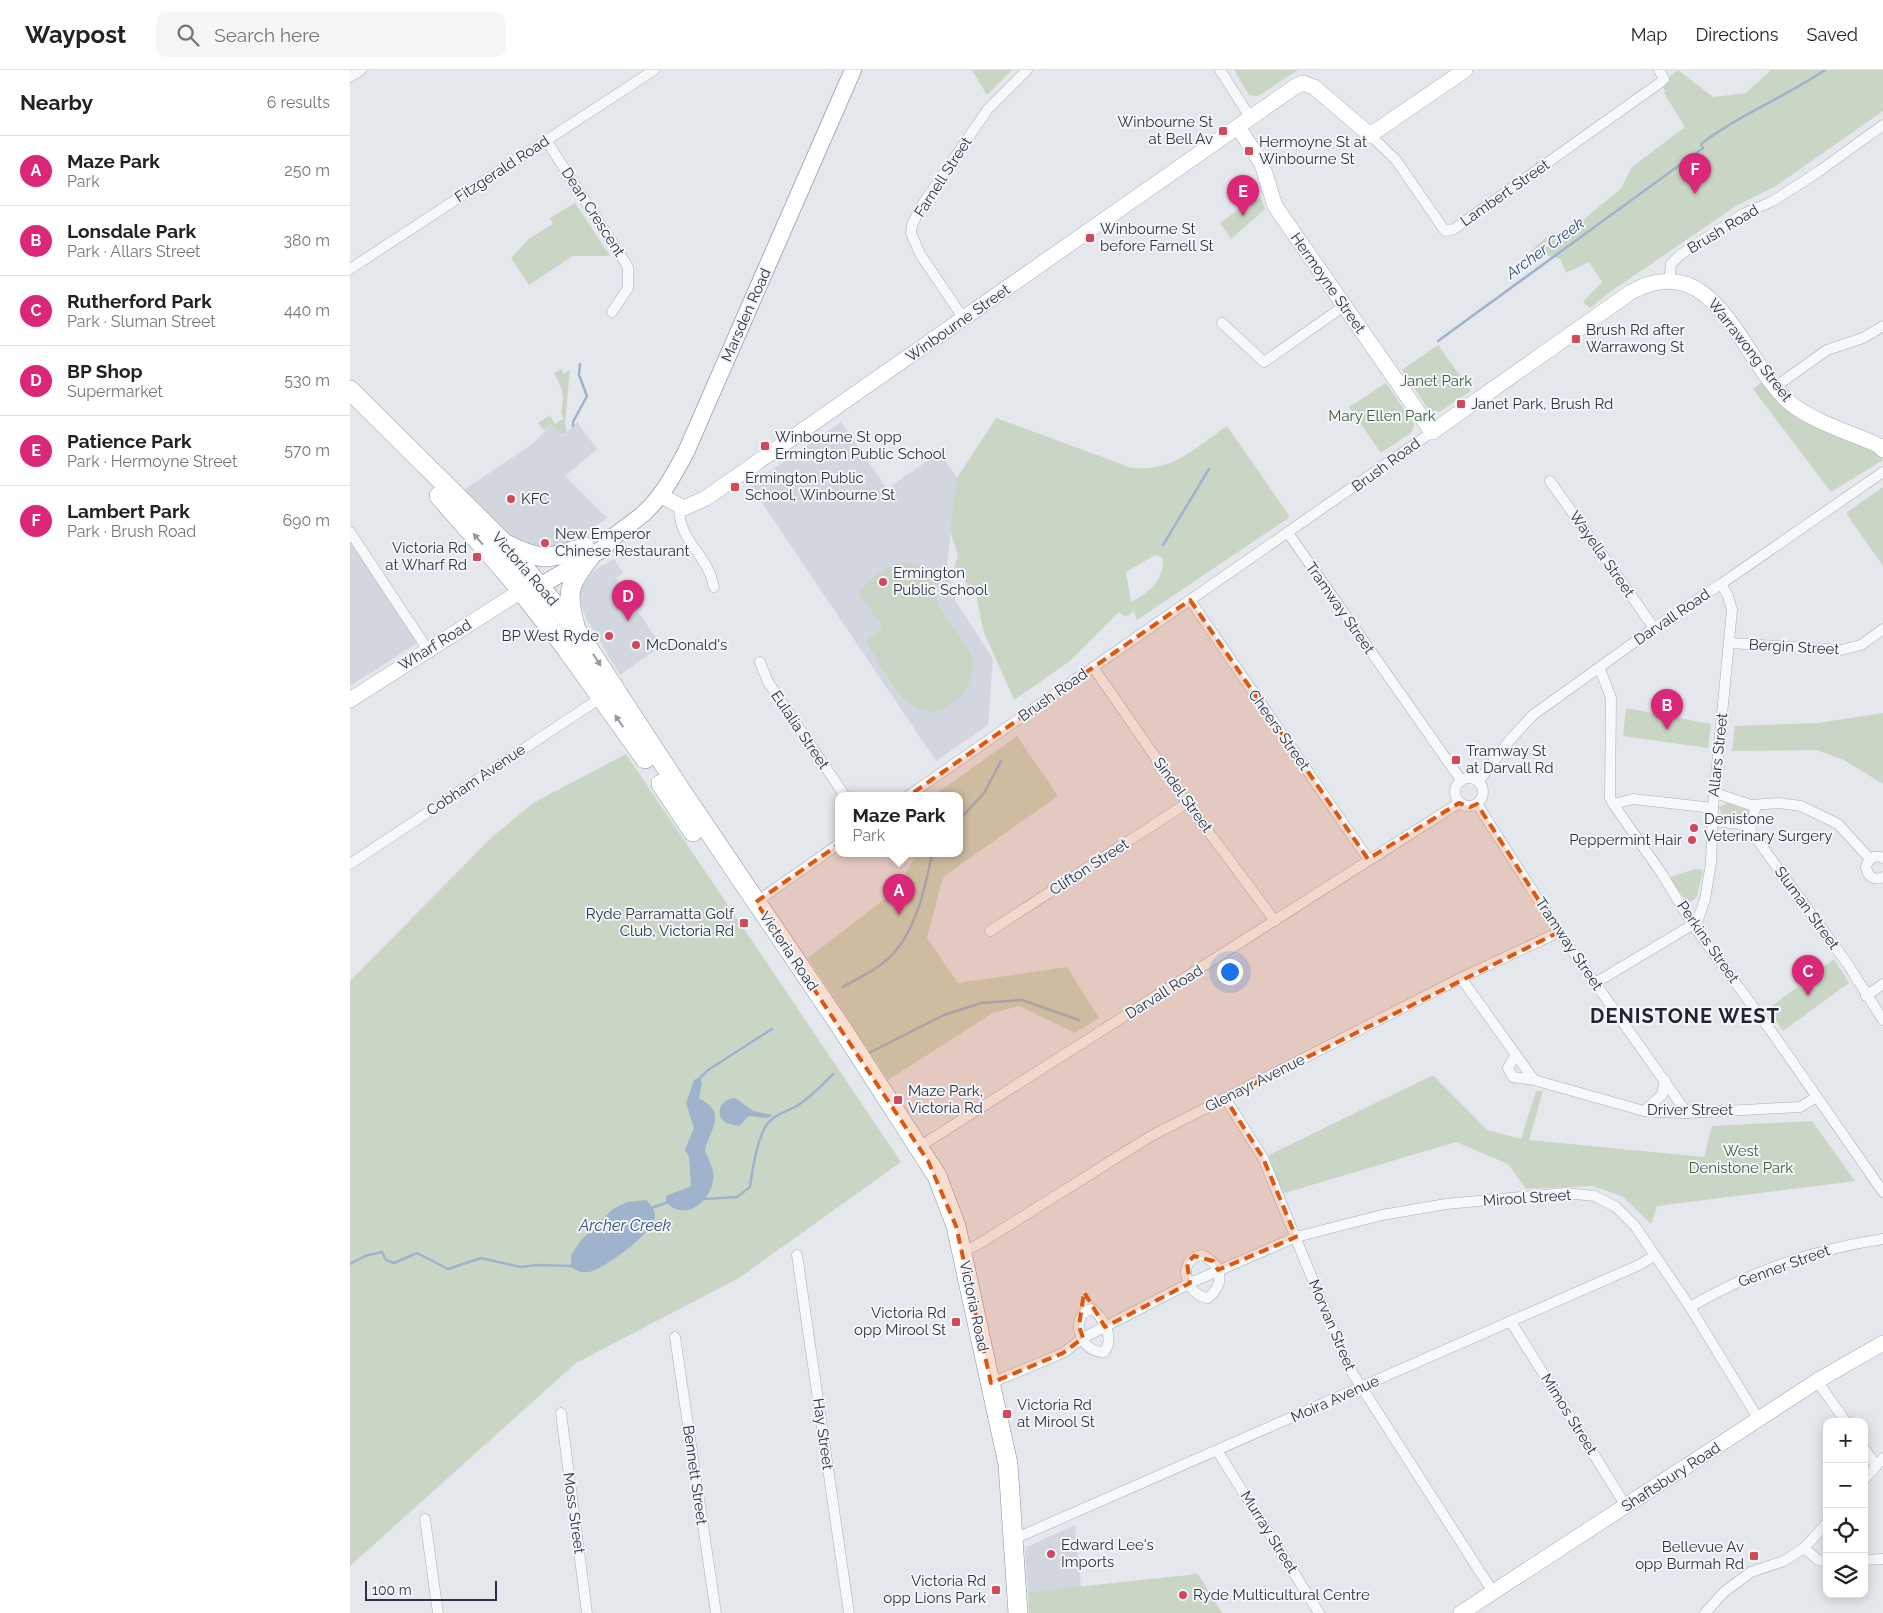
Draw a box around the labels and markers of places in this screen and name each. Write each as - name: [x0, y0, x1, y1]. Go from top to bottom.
- place label: Winbourne St at Bell Av: [1118, 113, 1213, 148]
- marker: Winbourne St at Bell Av: [1217, 125, 1229, 137]
- place label: Hermoyne St at Winbourne St: [1259, 133, 1367, 168]
- marker: Hermoyne St at Winbourne St: [1243, 145, 1255, 157]
- pin: F: [1679, 153, 1711, 194]
- pin: E: [1227, 175, 1259, 216]
- place label: Winbourne St before Farnell St: [1100, 220, 1214, 255]
- marker: Winbourne St before Farnell St: [1084, 232, 1096, 244]
- place label: Brush Rd after Warrawong St: [1586, 321, 1685, 356]
- marker: Brush Rd after Warrawong St: [1570, 333, 1582, 345]
- place label: Janet Park, Brush Rd: [1471, 395, 1613, 413]
- marker: Janet Park, Brush Rd: [1455, 398, 1467, 410]
- place label: Winbourne St opp Ermington Public School: [775, 428, 947, 463]
- marker: Winbourne St opp Ermington Public School: [759, 440, 771, 452]
- place label: Ermington Public School, Winbourne St: [745, 469, 895, 504]
- marker: Ermington Public School, Winbourne St: [729, 481, 741, 493]
- place label: KFC: [521, 490, 550, 508]
- marker: KFC: [505, 493, 517, 505]
- place label: New Emperor Chinese Restaurant: [555, 525, 690, 560]
- marker: New Emperor Chinese Restaurant: [539, 537, 551, 549]
- place label: Victoria Rd at Wharf Rd: [385, 539, 467, 574]
- marker: Victoria Rd at Wharf Rd: [471, 551, 483, 563]
- place label: Ermington Public School: [893, 564, 989, 599]
- marker: Ermington Public School: [877, 576, 889, 588]
- pin: D: [612, 580, 644, 621]
- place label: BP West Ryde: [501, 627, 599, 645]
- marker: BP West Ryde: [603, 630, 615, 642]
- place label: McDonald's: [646, 636, 727, 654]
- marker: McDonald's: [630, 639, 642, 651]
- pin: B: [1651, 689, 1683, 730]
- place label: Tramway St at Darvall Rd: [1466, 742, 1553, 777]
- marker: Tramway St at Darvall Rd: [1450, 754, 1462, 766]
- place label: Denistone Veterinary Surgery: [1704, 810, 1832, 845]
- marker: Denistone Veterinary Surgery: [1688, 822, 1700, 834]
- place label: Peppermint Hair: [1569, 831, 1683, 849]
- marker: Peppermint Hair: [1686, 834, 1698, 846]
- pin: A: [883, 874, 915, 915]
- place label: Ryde Parramatta Golf Club, Victoria Rd: [586, 905, 735, 940]
- marker: Ryde Parramatta Golf Club, Victoria Rd: [738, 917, 750, 929]
- pin: C: [1792, 955, 1824, 996]
- place label: Maze Park, Victoria Rd: [908, 1082, 983, 1117]
- marker: Maze Park, Victoria Rd: [892, 1094, 904, 1106]
- place label: Victoria Rd opp Mirool St: [854, 1304, 946, 1339]
- marker: Victoria Rd opp Mirool St: [950, 1316, 962, 1328]
- place label: Victoria Rd at Mirool St: [1017, 1396, 1095, 1431]
- marker: Victoria Rd at Mirool St: [1001, 1408, 1013, 1420]
- place label: Edward Lee's Imports: [1061, 1536, 1154, 1571]
- place label: Bellevue Av opp Burmah Rd: [1635, 1538, 1744, 1573]
- marker: Edward Lee's Imports: [1045, 1548, 1057, 1560]
- marker: Bellevue Av opp Burmah Rd: [1748, 1550, 1760, 1562]
- place label: Victoria Rd opp Lions Park: [883, 1572, 986, 1607]
- marker: Victoria Rd opp Lions Park: [990, 1584, 1002, 1596]
- place label: Ryde Multicultural Centre: [1193, 1586, 1370, 1604]
- marker: Ryde Multicultural Centre: [1177, 1589, 1189, 1601]

